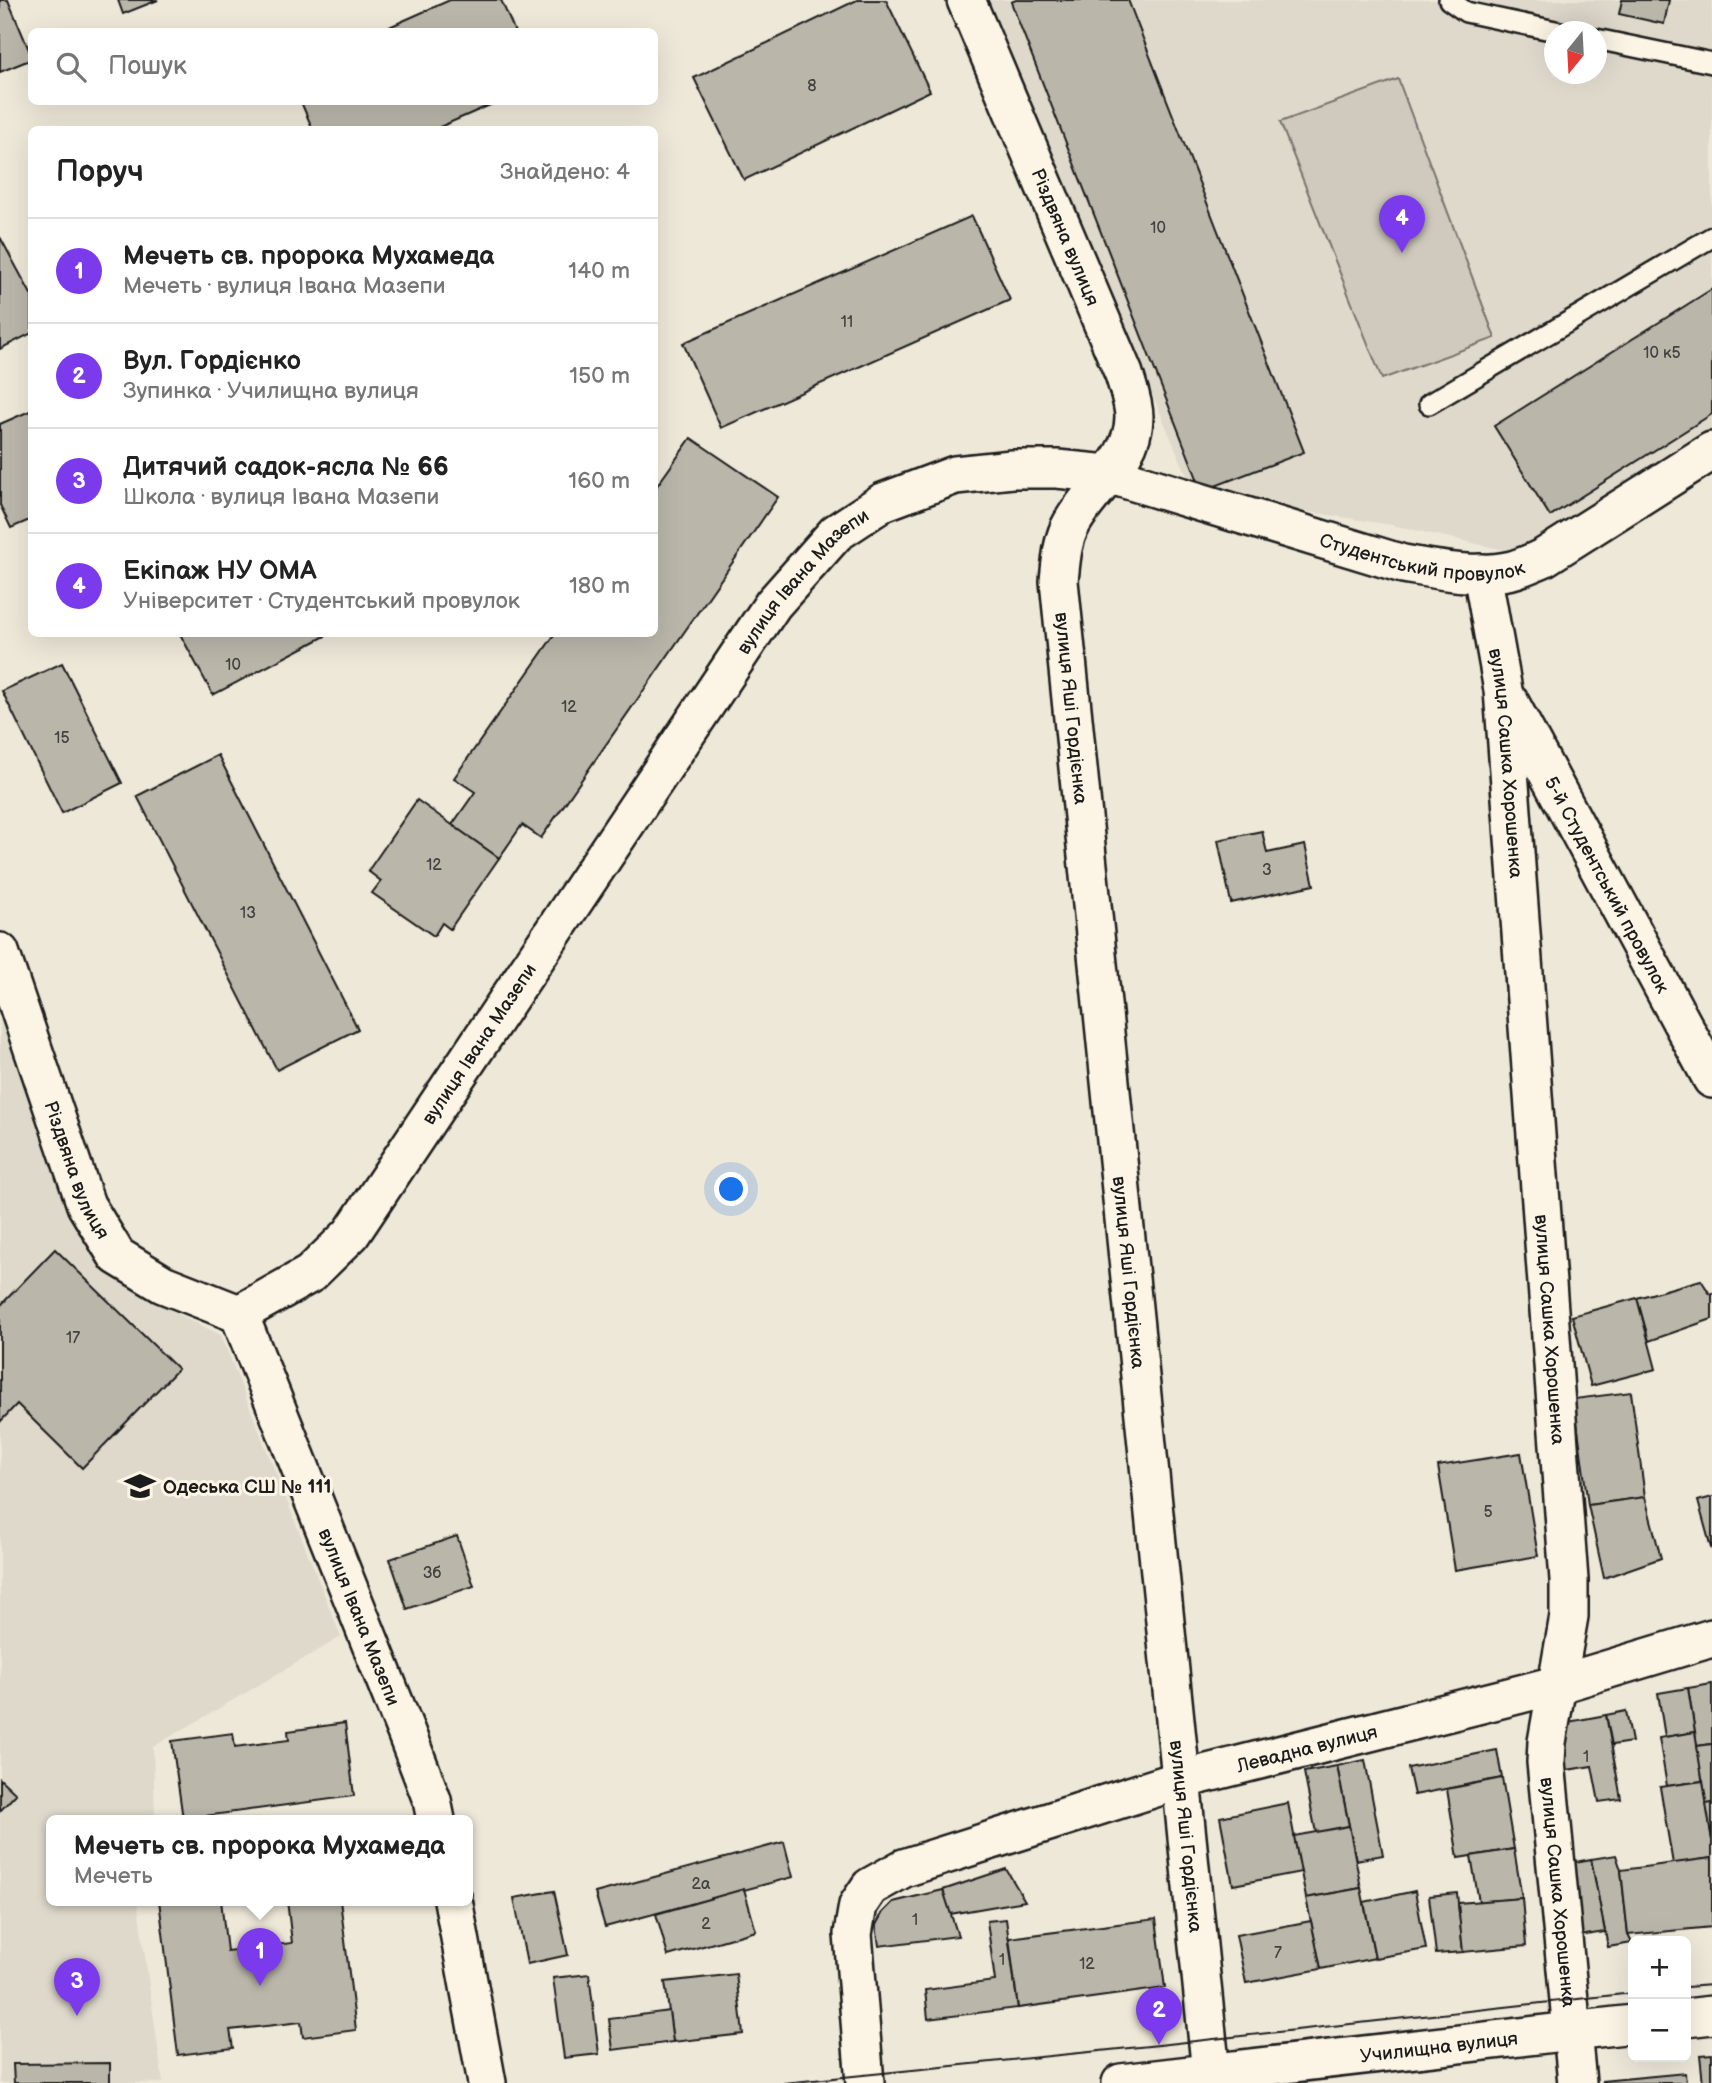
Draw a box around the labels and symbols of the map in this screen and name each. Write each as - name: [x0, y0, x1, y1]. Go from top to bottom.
- north arrow: [1544, 21, 1607, 84]
- house number: 8: [807, 77, 817, 96]
- street label: Різдвяна вулиця: [1025, 165, 1104, 309]
- pin: 4: [1379, 195, 1425, 253]
- house number: 10: [1150, 219, 1166, 238]
- house number: 11: [841, 313, 853, 332]
- house number: 10 к5: [1643, 344, 1681, 363]
- street label: вулиця Івана Мазепи: [733, 504, 874, 659]
- street label: Студентський провулок: [1317, 529, 1528, 586]
- street label: вулиця Яші Гордієнка: [1049, 611, 1092, 806]
- street label: вулиця Сашка Хорошенка: [1483, 647, 1527, 879]
- house number: 10: [225, 656, 241, 675]
- house number: 12: [561, 698, 577, 717]
- house number: 15: [54, 729, 70, 748]
- street label: 5-й Студентський провулок: [1539, 773, 1674, 997]
- house number: 12: [426, 856, 442, 875]
- house number: 3: [1262, 861, 1272, 880]
- house number: 13: [240, 904, 256, 923]
- street label: вулиця Івана Мазепи: [418, 959, 542, 1129]
- street label: Різдвяна вулиця: [38, 1098, 114, 1244]
- your location: [714, 1172, 748, 1206]
- street label: вулиця Яші Гордієнка: [1107, 1175, 1149, 1370]
- street label: вулиця Сашка Хорошенка: [1529, 1213, 1569, 1446]
- house number: 17: [66, 1329, 80, 1348]
- school or university icon: Одеська СШ № 111: [123, 1469, 157, 1503]
- place label: Одеська СШ № 111: [163, 1476, 332, 1499]
- house number: 5: [1483, 1503, 1493, 1522]
- street label: вулиця Івана Мазепи: [313, 1525, 404, 1709]
- house number: 3б: [423, 1564, 442, 1583]
- street label: Левадна вулиця: [1233, 1721, 1380, 1778]
- street label: вулиця Яші Гордієнка: [1164, 1739, 1207, 1934]
- house number: 1: [1583, 1748, 1589, 1767]
- street label: вулиця Сашка Хорошенка: [1535, 1776, 1580, 2008]
- house number: 2а: [692, 1875, 711, 1894]
- house number: 1: [912, 1911, 918, 1930]
- house number: 2: [701, 1915, 711, 1934]
- pin: 1: [237, 1928, 283, 1986]
- house number: 7: [1274, 1944, 1282, 1963]
- house number: 1: [999, 1951, 1005, 1970]
- house number: 12: [1079, 1955, 1095, 1974]
- pin: 3: [54, 1958, 100, 2016]
- pin: 2: [1136, 1987, 1182, 2045]
- street label: Училищна вулиця: [1359, 2027, 1519, 2068]

